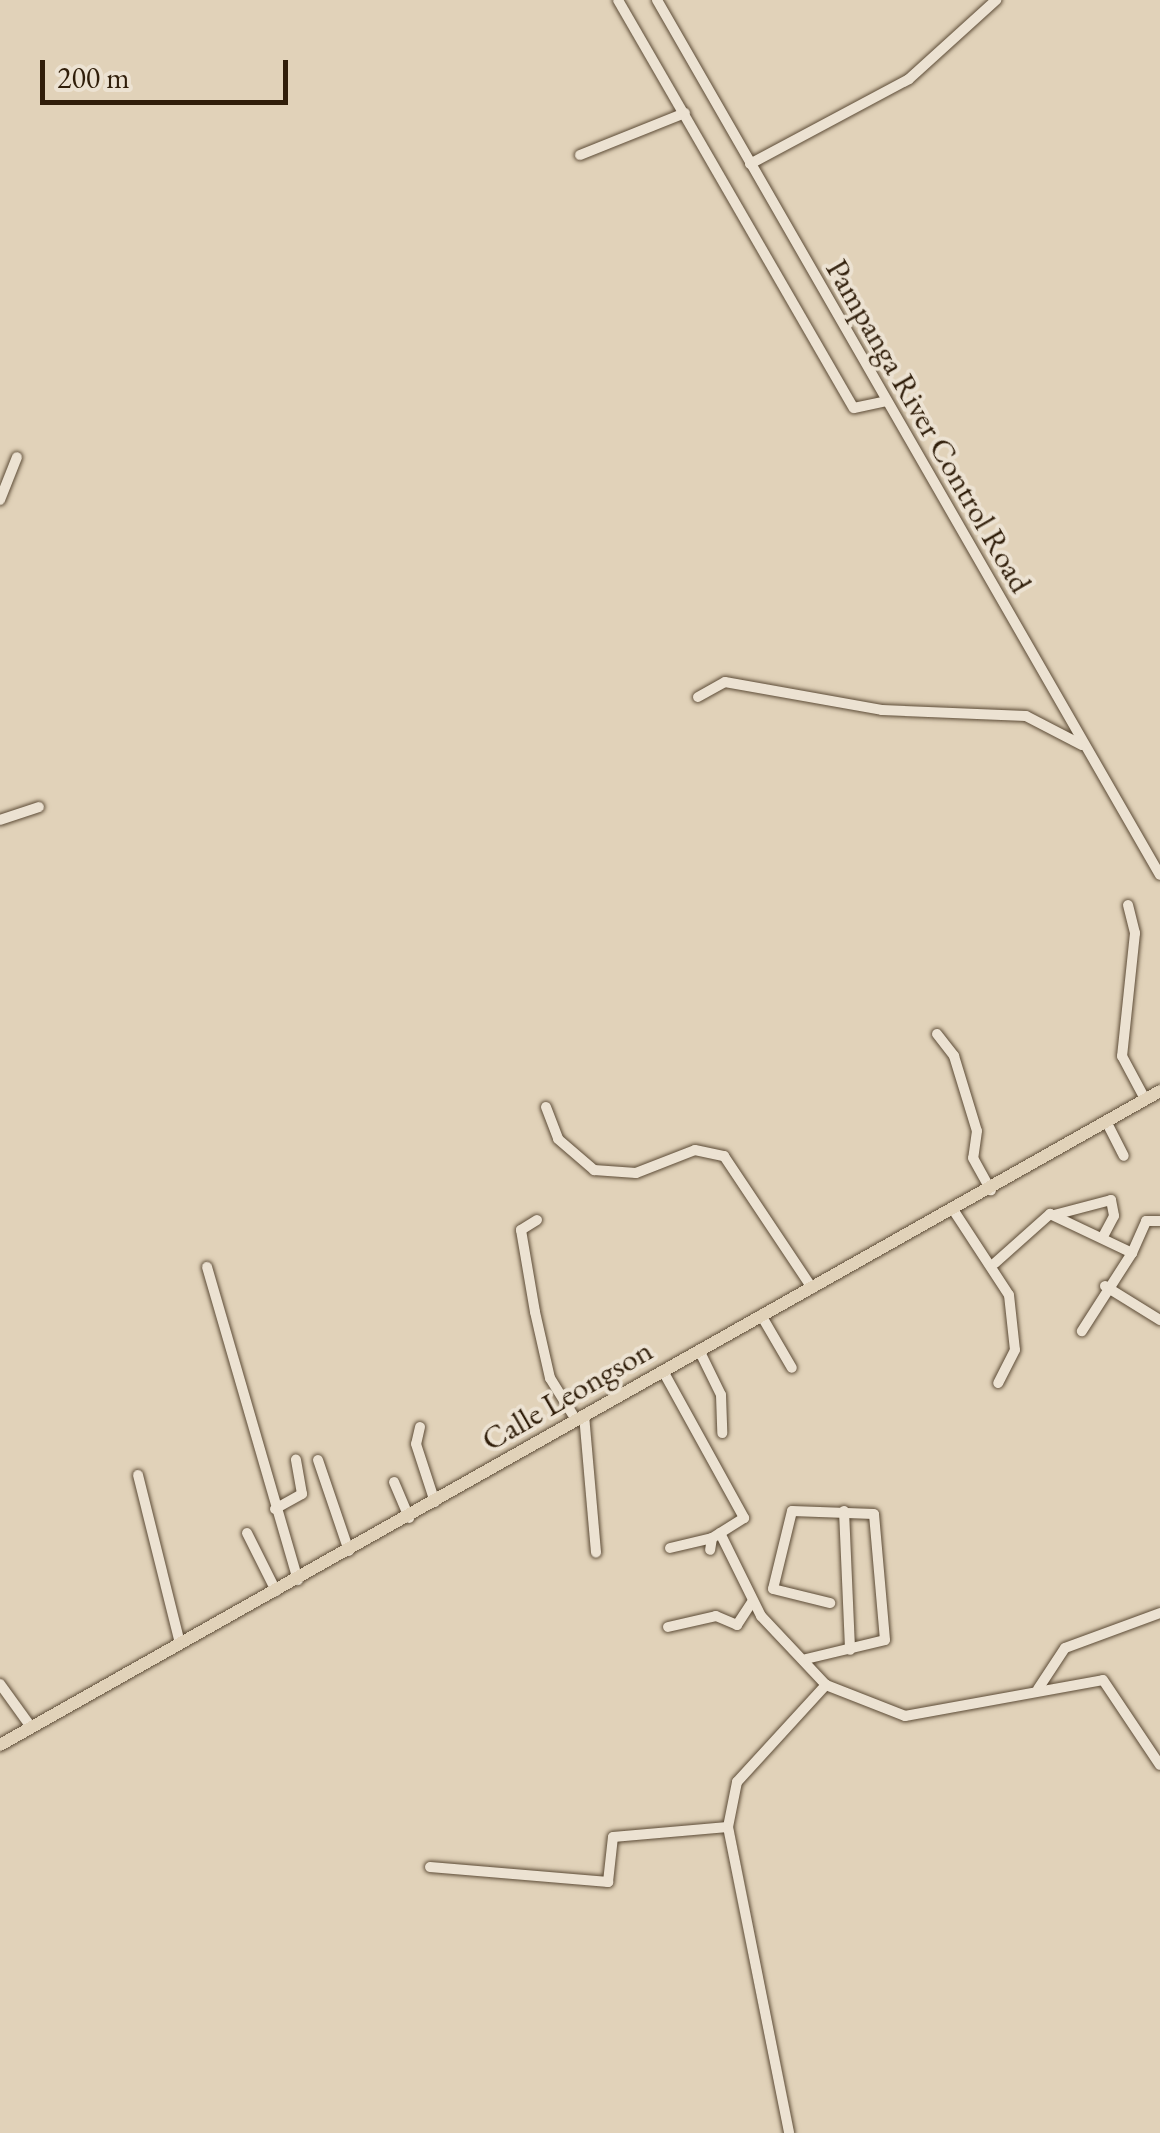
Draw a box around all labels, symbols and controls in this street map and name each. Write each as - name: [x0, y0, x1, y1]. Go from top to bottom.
- scale bar: [45, 40, 292, 102]
- text: 200 m: [57, 58, 130, 97]
- street label: Pampanga River Control Road: [818, 253, 1040, 599]
- street label: Calle Leongson: [475, 1331, 659, 1459]

